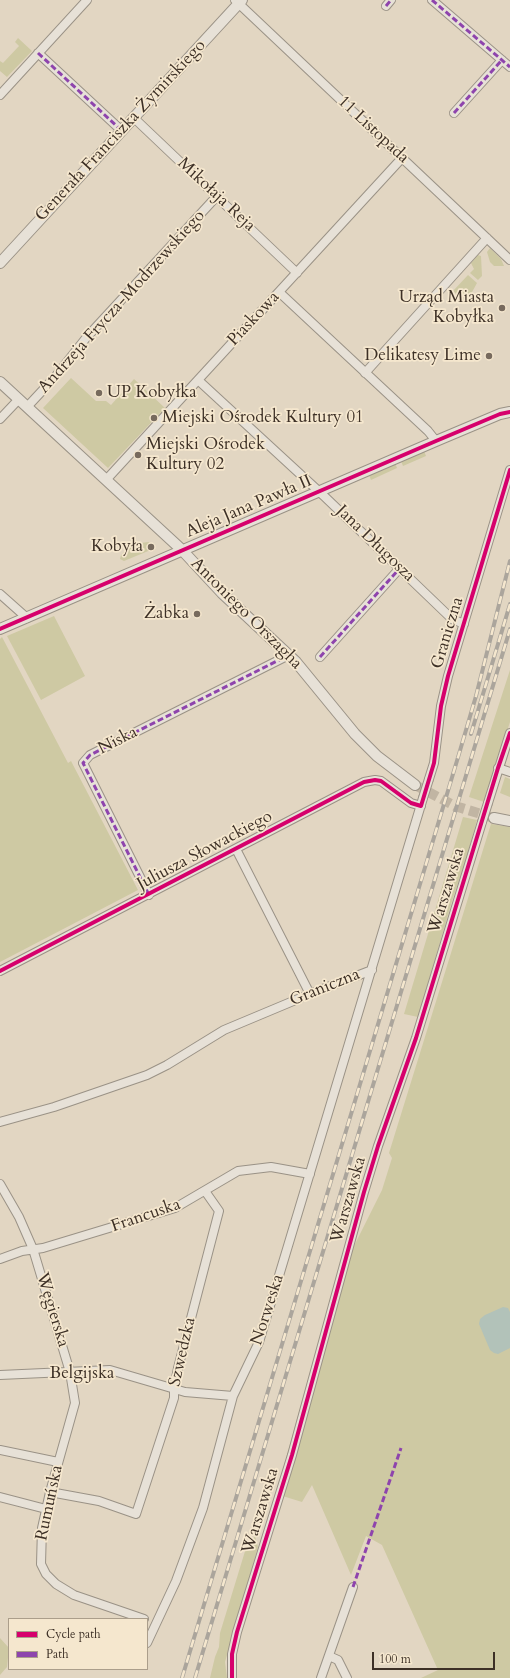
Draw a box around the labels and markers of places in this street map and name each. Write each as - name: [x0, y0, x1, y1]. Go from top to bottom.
- place label: Urząd Miasta Kobyłka: [399, 288, 494, 328]
- marker: Urząd Miasta Kobyłka: [497, 303, 507, 313]
- place label: Delikatesy Lime: [364, 346, 481, 366]
- marker: Delikatesy Lime: [484, 351, 494, 361]
- place label: UP Kobyłka: [107, 383, 197, 403]
- marker: UP Kobyłka: [94, 388, 104, 398]
- place label: Miejski Ośrodek Kultury 01: [162, 408, 364, 428]
- marker: Miejski Ośrodek Kultury 01: [149, 413, 159, 423]
- place label: Miejski Ośrodek Kultury 02: [146, 435, 265, 475]
- marker: Miejski Ośrodek Kultury 02: [133, 450, 143, 460]
- place label: Kobyła: [91, 537, 143, 557]
- marker: Kobyła: [146, 542, 156, 552]
- place label: Żabka: [144, 604, 189, 624]
- marker: Żabka: [192, 609, 202, 619]

